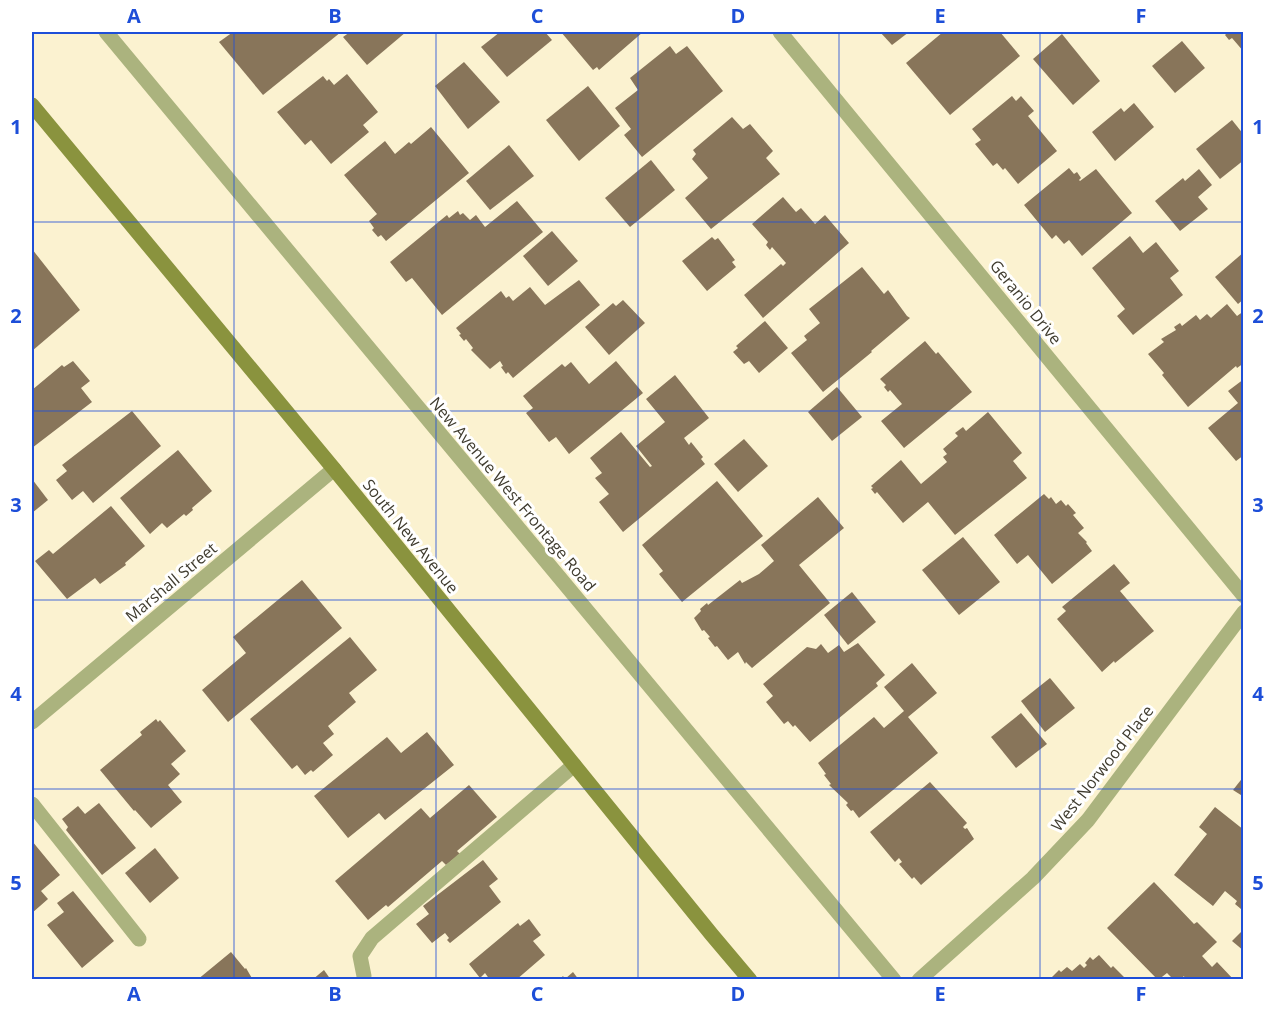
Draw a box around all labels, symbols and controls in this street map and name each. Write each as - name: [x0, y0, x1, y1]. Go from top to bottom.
- text: A: [127, 2, 141, 29]
- text: B: [328, 2, 342, 29]
- text: C: [531, 2, 544, 29]
- text: D: [731, 2, 745, 29]
- text: E: [934, 2, 946, 29]
- text: F: [1136, 2, 1146, 29]
- text: 1: [10, 113, 22, 140]
- text: 1: [1252, 113, 1264, 140]
- street label: Geranio Drive: [985, 255, 1067, 349]
- text: 2: [10, 302, 22, 329]
- text: 2: [1252, 302, 1264, 329]
- street label: New Avenue West Frontage Road: [425, 392, 601, 596]
- street label: South New Avenue: [358, 474, 464, 598]
- text: 3: [10, 491, 22, 518]
- text: 3: [1252, 491, 1264, 518]
- street label: Marshall Street: [121, 537, 222, 627]
- text: 4: [10, 680, 22, 707]
- text: 4: [1252, 680, 1264, 707]
- street label: West Norwood Place: [1046, 700, 1158, 836]
- text: 5: [10, 869, 22, 896]
- text: 5: [1252, 869, 1264, 896]
- text: A: [127, 980, 141, 1007]
- text: B: [328, 980, 342, 1007]
- text: C: [531, 980, 544, 1007]
- text: D: [731, 980, 745, 1007]
- text: E: [934, 980, 946, 1007]
- text: F: [1136, 980, 1146, 1007]

